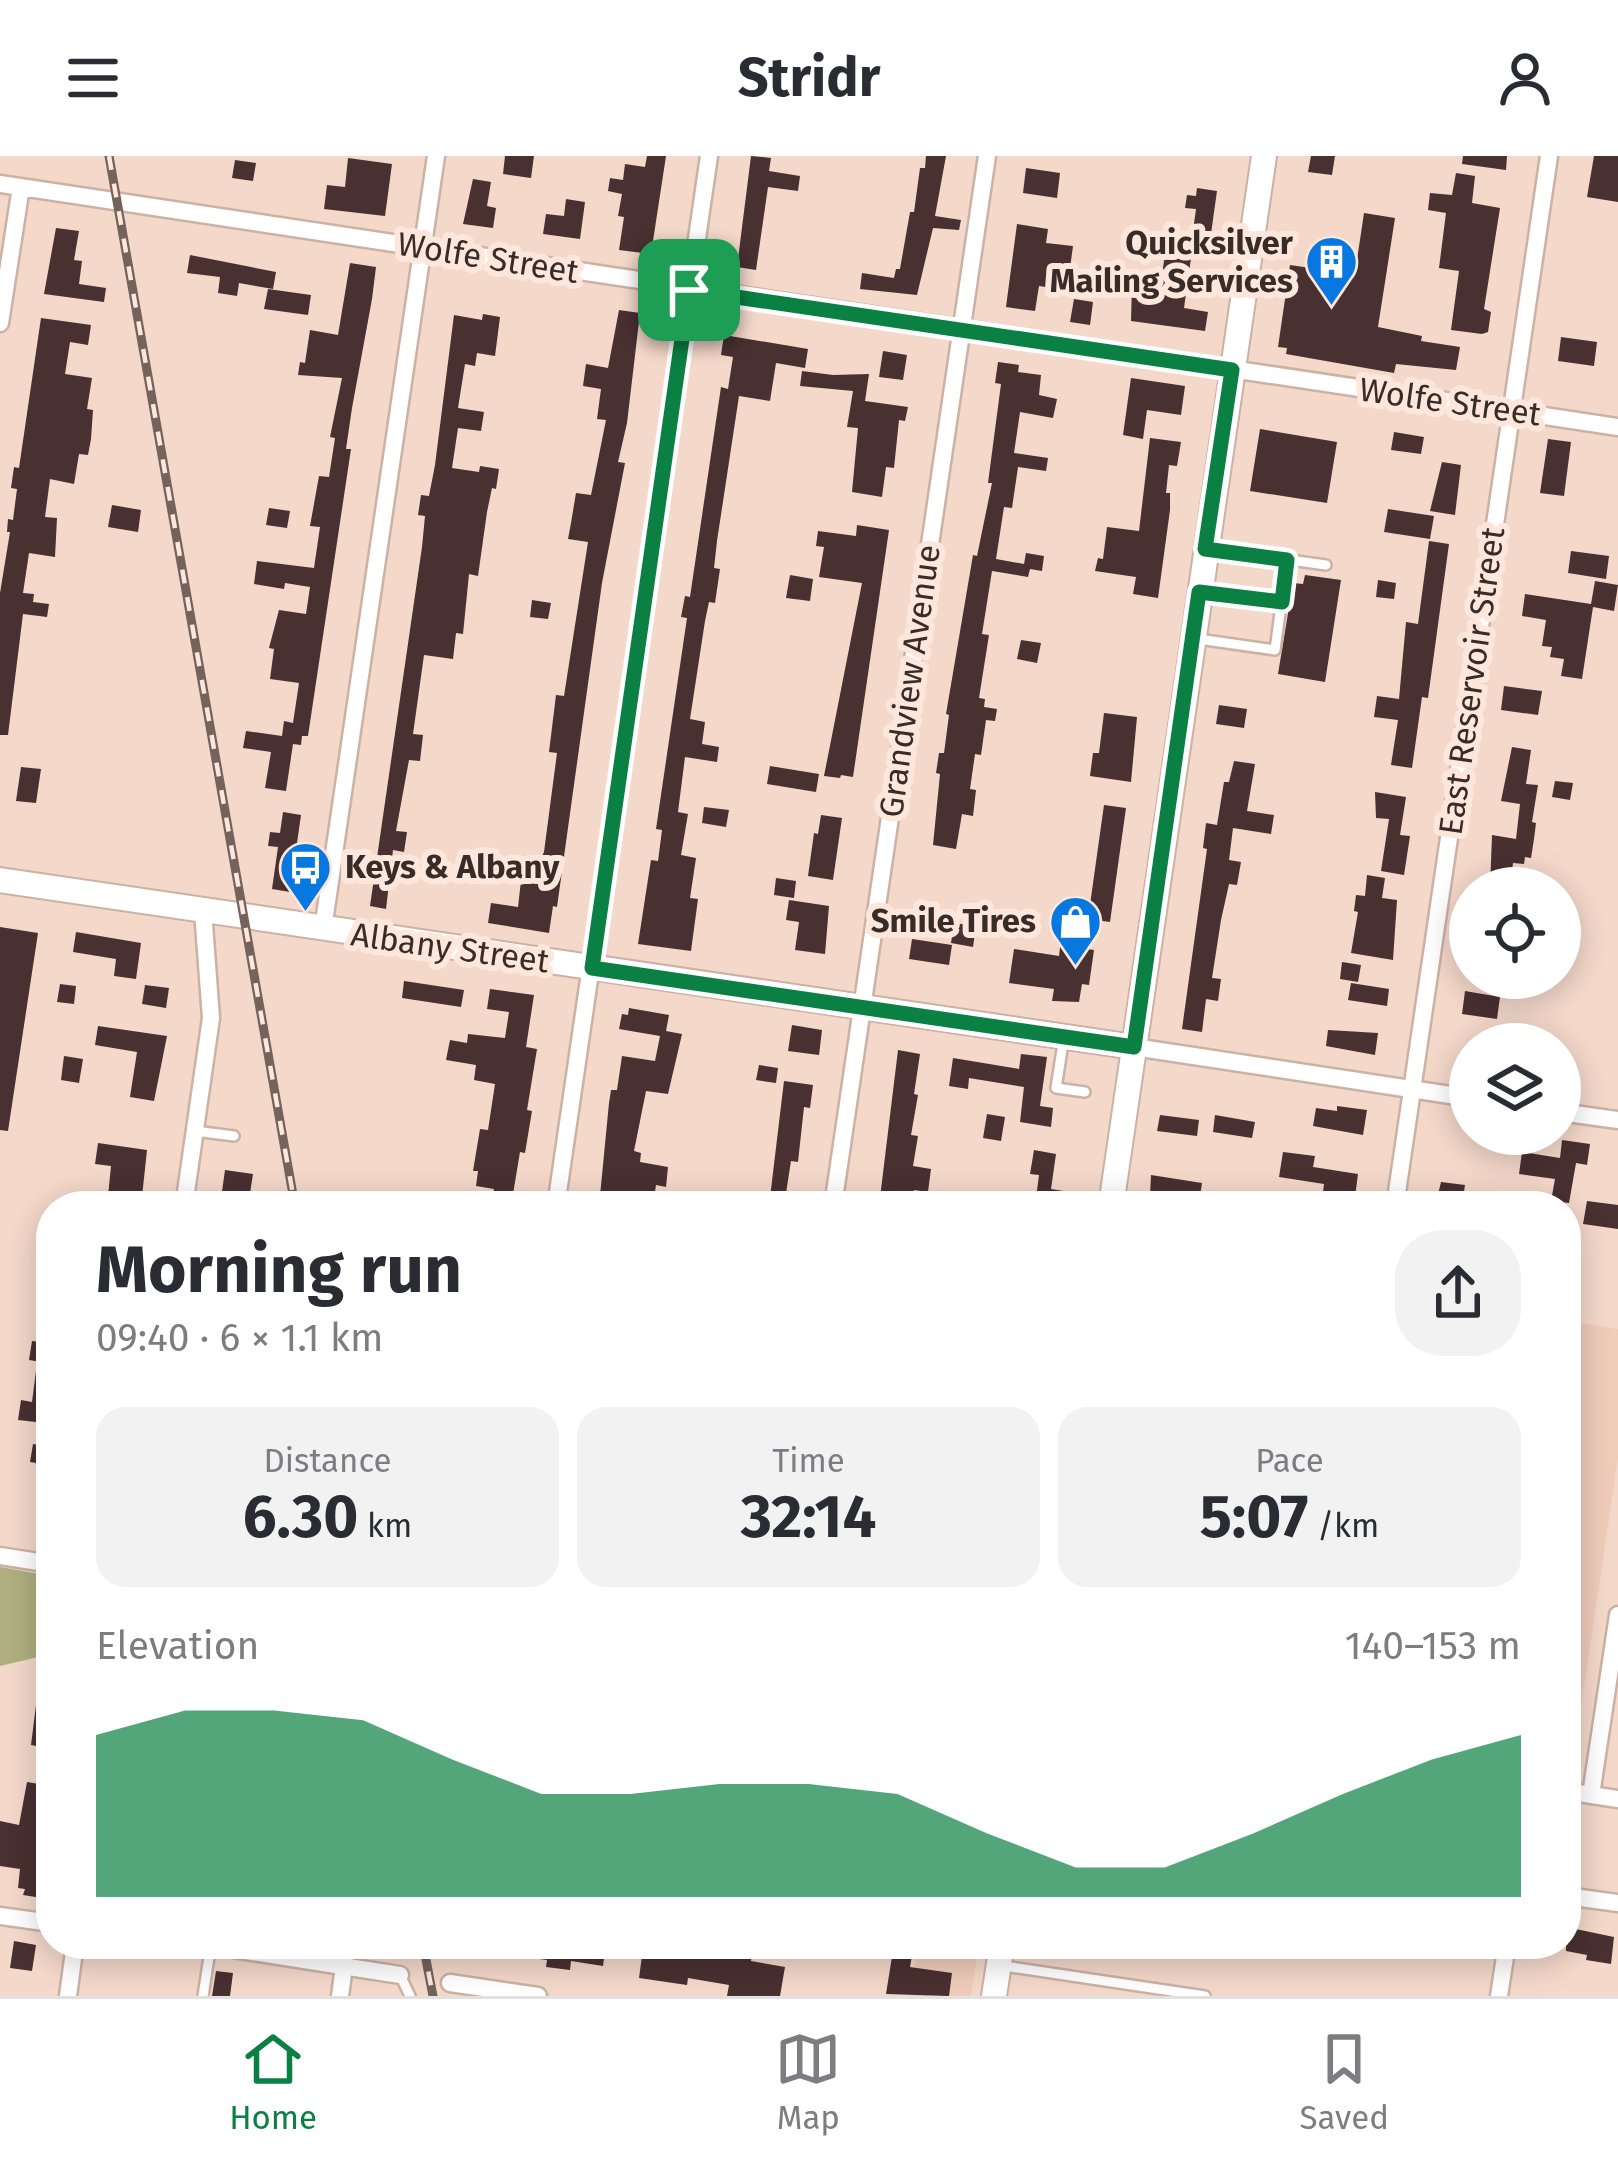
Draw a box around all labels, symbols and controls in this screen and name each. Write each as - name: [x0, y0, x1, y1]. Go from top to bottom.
- icon: menu: [60, 45, 126, 111]
- icon: person: [1492, 45, 1558, 111]
- text: Stridr: [738, 46, 880, 110]
- place label: Quicksilver Mailing Services: [1050, 223, 1294, 301]
- street label: Wolfe Street: [395, 224, 582, 292]
- building icon: Quicksilver Mailing Services: [1304, 234, 1360, 308]
- pin: [638, 239, 740, 341]
- icon: arrive: [656, 257, 722, 323]
- street label: Wolfe Street: [1357, 369, 1543, 435]
- street label: East Reservoir Street: [1431, 525, 1513, 837]
- street label: Grandview Avenue: [871, 542, 949, 820]
- bus stop icon: Keys & Albany: [278, 839, 334, 913]
- place label: Keys & Albany: [345, 847, 560, 887]
- map controls: [1449, 867, 1581, 1155]
- button: locate: [1449, 867, 1581, 999]
- shop icon: Smile Tires: [1047, 893, 1103, 967]
- place label: Smile Tires: [871, 901, 1036, 941]
- street label: Albany Street: [348, 914, 552, 982]
- button: layers: [1449, 1023, 1581, 1155]
- text: Morning run: [96, 1230, 462, 1309]
- button: share: [1395, 1230, 1521, 1356]
- text: 09:40 · 6 × 1.1 km: [96, 1315, 383, 1361]
- text: Distance: [263, 1441, 392, 1481]
- text: Time: [772, 1441, 845, 1481]
- text: Pace: [1255, 1441, 1324, 1481]
- text: 6.30: [243, 1481, 358, 1553]
- text: 32:14: [741, 1481, 876, 1553]
- text: 5:07: [1200, 1481, 1308, 1553]
- text: km: [358, 1506, 412, 1546]
- text: /km: [1308, 1506, 1379, 1546]
- text: Elevation: [96, 1623, 259, 1669]
- text: 140–153 m: [1345, 1623, 1521, 1669]
- tab: Home: [229, 2026, 317, 2138]
- tab: Map: [775, 2026, 841, 2138]
- tab: Saved: [1300, 2026, 1389, 2138]

